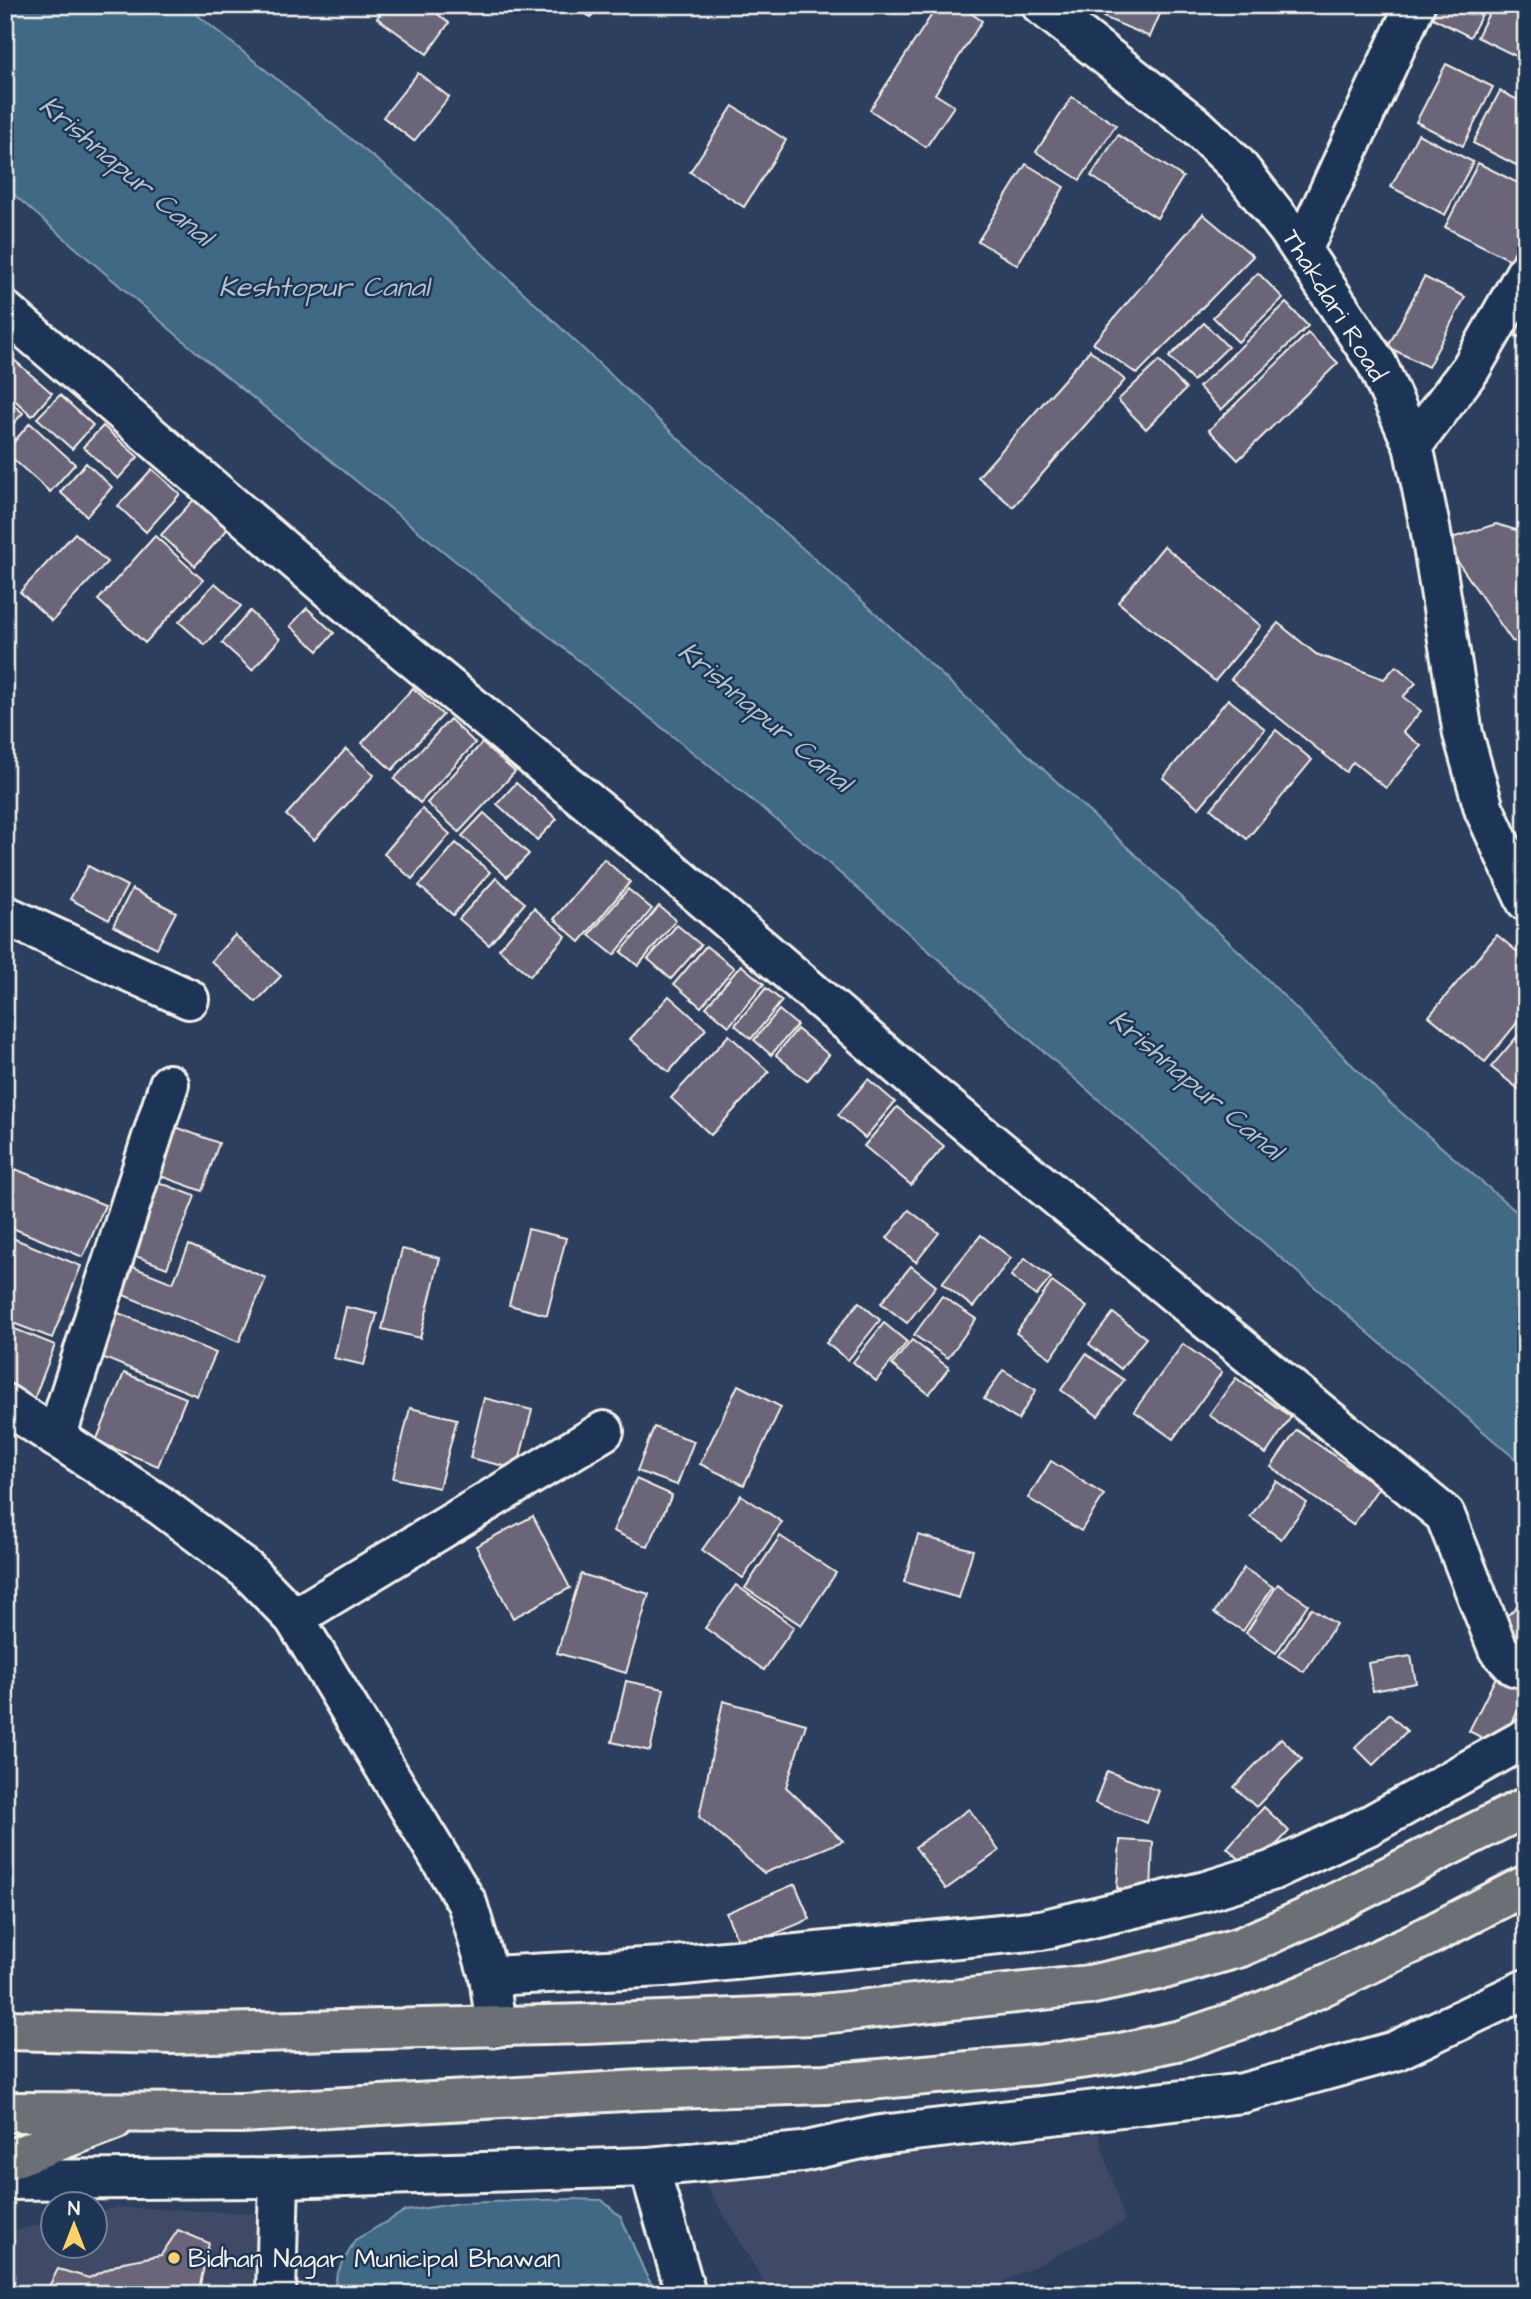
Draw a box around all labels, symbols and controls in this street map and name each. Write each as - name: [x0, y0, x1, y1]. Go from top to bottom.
- water label: Krishnapur Canal: [31, 87, 224, 258]
- street label: Thakdari Road: [1273, 223, 1395, 389]
- water label: Keshtopur Canal: [219, 268, 433, 307]
- water label: Krishnapur Canal: [670, 633, 863, 804]
- water label: Krishnapur Canal: [1101, 1001, 1294, 1172]
- north arrow: [38, 2190, 108, 2260]
- text: N: [68, 2196, 80, 2223]
- place label: Bidhan Nagar Municipal Bhawan: [188, 2241, 560, 2279]
- marker: Bidhan Nagar Municipal Bhawan: [166, 2250, 182, 2266]

